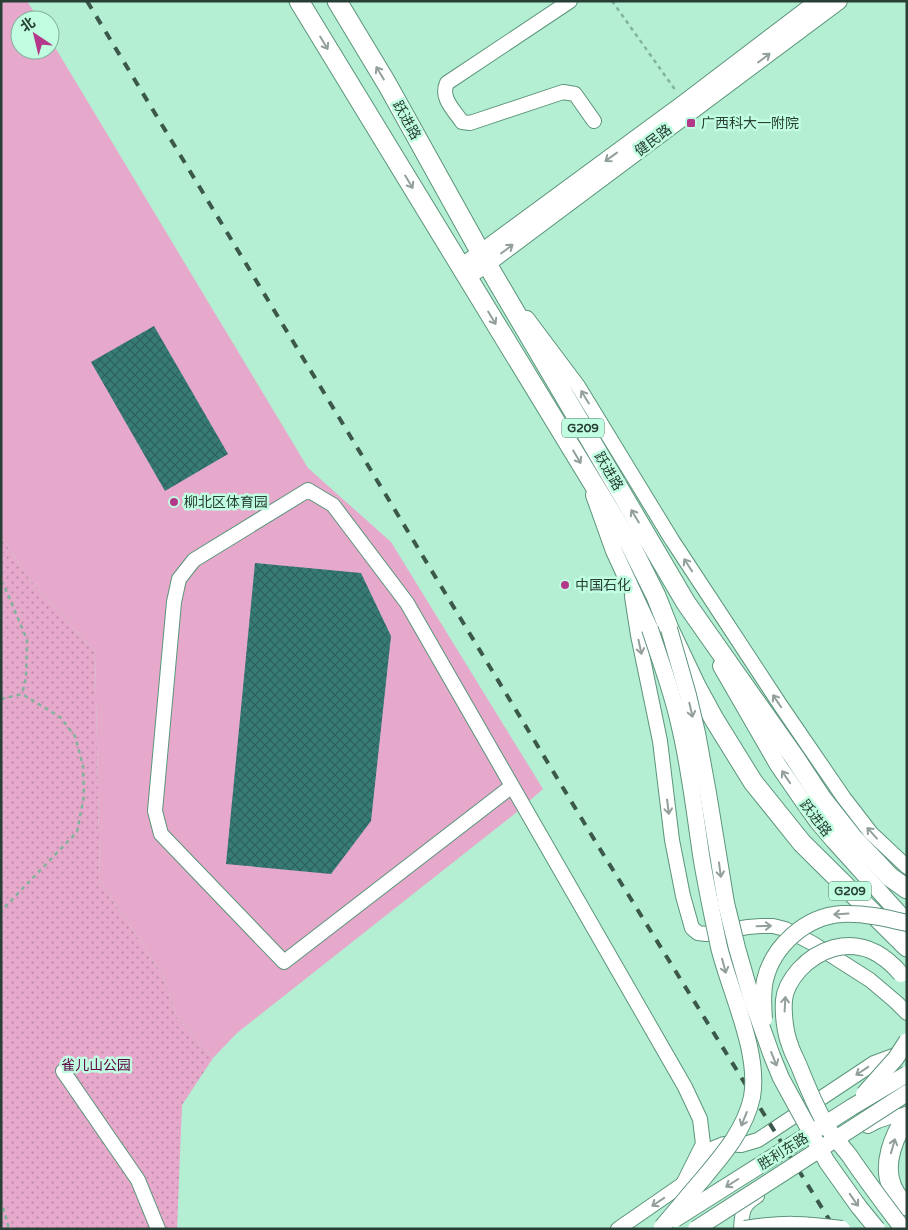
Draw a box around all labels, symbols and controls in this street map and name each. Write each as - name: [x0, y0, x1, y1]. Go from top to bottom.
- north arrow: [10, 10, 60, 60]
- text: 北: [17, 14, 38, 36]
- one-way arrow: [320, 35, 330, 49]
- one-way arrow: [756, 52, 770, 63]
- one-way arrow: [375, 66, 385, 80]
- street label: 跃进路: [389, 98, 424, 143]
- place label: 广西科大一附院: [701, 115, 799, 132]
- marker: 广西科大一附院: [685, 117, 697, 129]
- street label: 健民路: [631, 121, 675, 160]
- one-way arrow: [604, 152, 618, 162]
- one-way arrow: [404, 174, 414, 188]
- one-way arrow: [500, 244, 514, 254]
- one-way arrow: [488, 311, 498, 325]
- one-way arrow: [579, 391, 589, 405]
- road number: G209: [562, 418, 604, 438]
- street label: 跃进路: [590, 449, 627, 494]
- one-way arrow: [572, 450, 582, 464]
- place label: 柳北区体育园: [184, 494, 268, 511]
- marker: 柳北区体育园: [168, 496, 180, 508]
- one-way arrow: [630, 509, 640, 523]
- one-way arrow: [683, 559, 693, 573]
- place label: 中国石化: [575, 577, 631, 594]
- marker: 中国石化: [559, 579, 571, 591]
- one-way arrow: [636, 639, 646, 655]
- one-way arrow: [772, 695, 782, 709]
- one-way arrow: [687, 701, 697, 717]
- one-way arrow: [781, 771, 791, 785]
- street label: 跃进路: [796, 797, 835, 840]
- one-way arrow: [663, 799, 673, 815]
- one-way arrow: [866, 827, 878, 840]
- one-way arrow: [716, 861, 726, 877]
- road number: G209: [829, 881, 871, 900]
- one-way arrow: [834, 910, 850, 919]
- one-way arrow: [756, 921, 772, 931]
- one-way arrow: [720, 958, 730, 974]
- one-way arrow: [781, 996, 790, 1012]
- one-way arrow: [769, 1051, 779, 1066]
- park label: 雀儿山公园: [61, 1057, 131, 1074]
- one-way arrow: [855, 1065, 869, 1076]
- one-way arrow: [739, 1111, 749, 1126]
- street label: 胜利东路: [755, 1129, 812, 1173]
- one-way arrow: [888, 1139, 898, 1155]
- one-way arrow: [725, 1179, 739, 1189]
- one-way arrow: [849, 1193, 859, 1207]
- one-way arrow: [651, 1197, 665, 1207]

